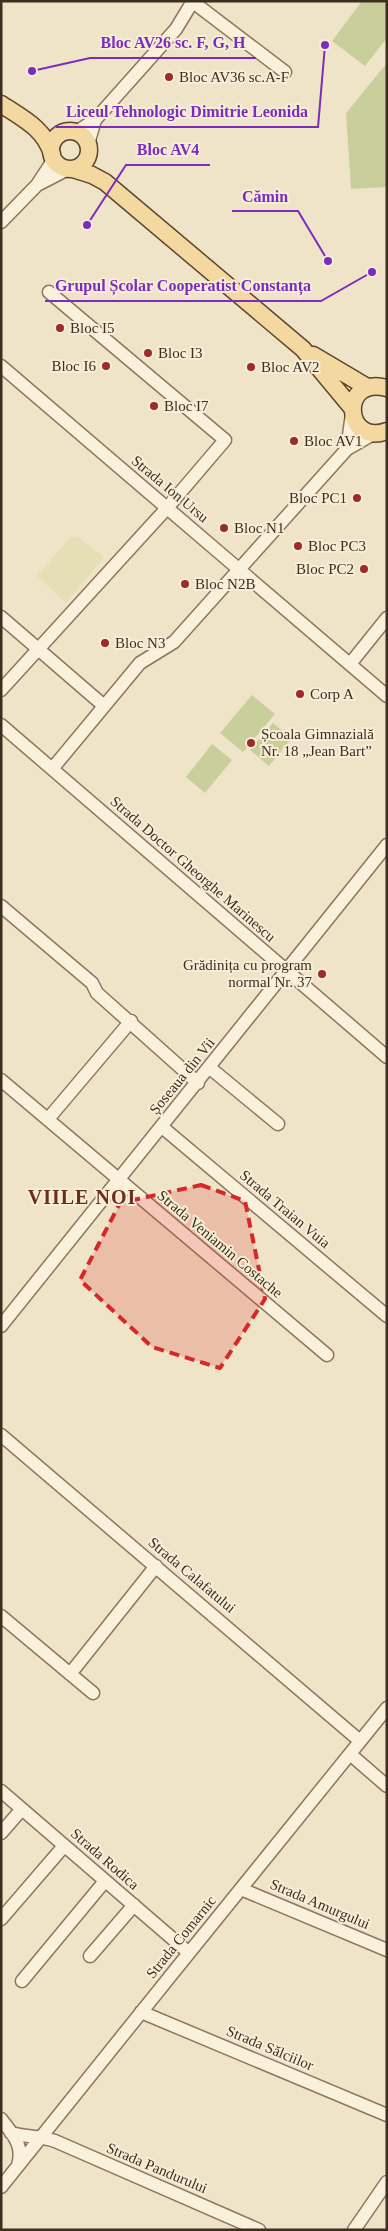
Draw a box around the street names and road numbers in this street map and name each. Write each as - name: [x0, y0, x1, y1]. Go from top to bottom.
- street label: Strada Ion Ursu: [128, 452, 212, 526]
- street label: Strada Doctor Gheorghe Marinescu: [107, 793, 279, 945]
- street label: Șoseaua din Vii: [146, 1035, 219, 1118]
- street label: Strada Traian Vuia: [237, 1167, 333, 1251]
- street label: Strada Veniamin Costache: [154, 1187, 286, 1301]
- street label: Strada Calafatului: [145, 1534, 239, 1616]
- street label: Strada Rodica: [68, 1825, 142, 1893]
- street label: Strada Amurgului: [268, 1876, 372, 1932]
- street label: Strada Comarnic: [143, 1892, 219, 1981]
- street label: Strada Sălciilor: [224, 2022, 316, 2074]
- street label: Strada Pandurului: [104, 2140, 210, 2196]

